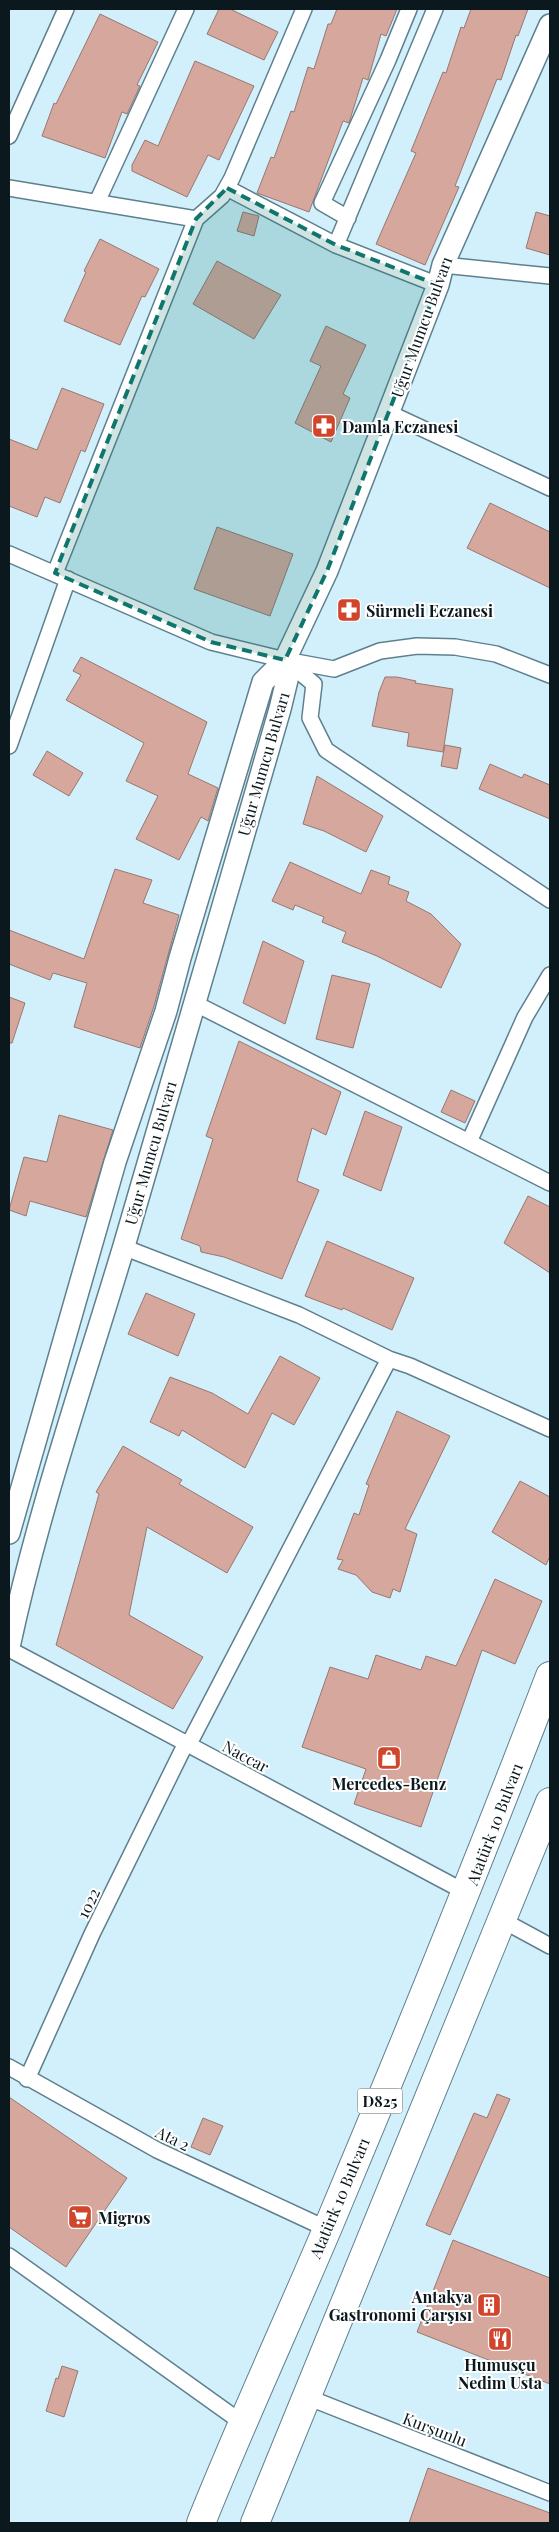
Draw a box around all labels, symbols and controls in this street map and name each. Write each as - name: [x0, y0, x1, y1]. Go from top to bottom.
- street label: Uğur Mumcu Bulvarı: [386, 253, 456, 400]
- pharmacy icon: Damla Eczanesi: [311, 413, 337, 439]
- place label: Damla Eczanesi: [342, 416, 458, 437]
- pharmacy icon: Sürmeli Eczanesi: [336, 597, 362, 623]
- place label: Sürmeli Eczanesi: [366, 600, 493, 621]
- street label: Uğur Mumcu Bulvarı: [232, 689, 294, 838]
- street label: Uğur Mumcu Bulvarı: [119, 1078, 181, 1227]
- street label: Naccar: [219, 1735, 273, 1777]
- shop icon: Mercedes-Benz: [376, 1745, 402, 1771]
- street label: Atatürk 10 Bulvarı: [461, 1760, 527, 1889]
- place label: Mercedes-Benz: [332, 1773, 447, 1794]
- street label: 1022: [72, 1885, 104, 1921]
- road number: D825: [358, 2088, 402, 2114]
- street label: Ata 2: [152, 2120, 193, 2155]
- street label: Atatürk 10 Bulvarı: [304, 2134, 374, 2262]
- supermarket icon: Migros: [67, 2204, 93, 2230]
- place label: Migros: [98, 2207, 150, 2228]
- place label: Antakya Gastronomi Çarşısı: [329, 2286, 473, 2325]
- building icon: Antakya Gastronomi Çarşısı: [476, 2292, 502, 2318]
- restaurant icon: Humusçu Nedim Usta: [487, 2326, 513, 2352]
- place label: Humusçu Nedim Usta: [458, 2354, 543, 2393]
- street label: Kurşunlu: [400, 2407, 470, 2451]

